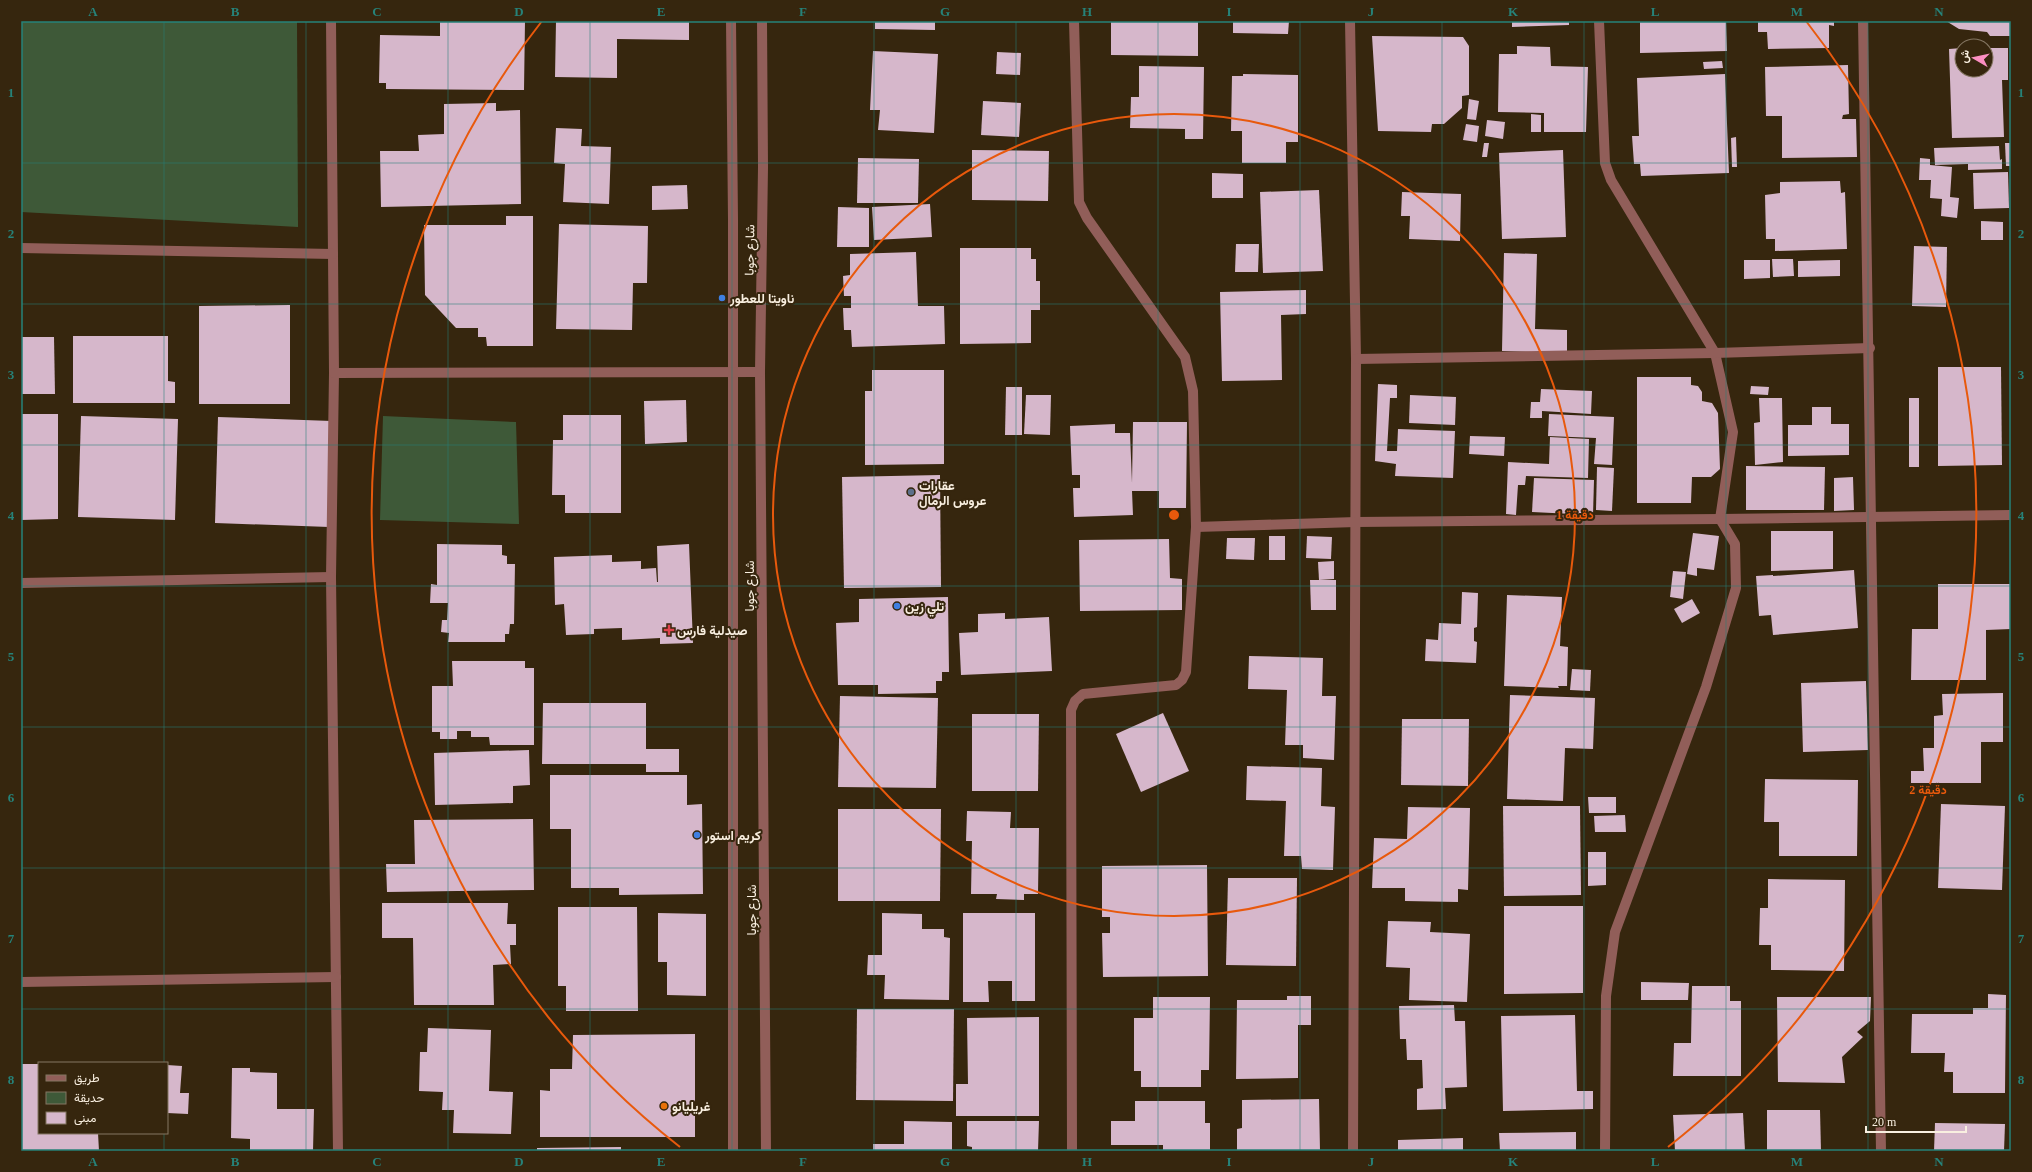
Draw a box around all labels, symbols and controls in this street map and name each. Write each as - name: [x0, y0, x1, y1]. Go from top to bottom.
- text: A: [88, 4, 98, 19]
- text: B: [231, 4, 240, 19]
- text: C: [372, 4, 382, 19]
- text: D: [514, 4, 524, 19]
- text: E: [657, 4, 665, 19]
- text: F: [799, 4, 807, 19]
- text: G: [940, 4, 950, 19]
- text: H: [1082, 4, 1092, 19]
- text: I: [1226, 4, 1232, 19]
- text: J: [1368, 4, 1375, 19]
- text: K: [1508, 4, 1519, 19]
- text: L: [1651, 4, 1660, 19]
- text: M: [1791, 4, 1803, 19]
- text: N: [1934, 4, 1944, 19]
- north arrow: [1954, 38, 1994, 78]
- text: ش: [1957, 49, 1972, 64]
- text: 1: [8, 85, 14, 100]
- text: 1: [2018, 85, 2024, 100]
- street label: شارع جوبا: [742, 224, 759, 276]
- text: 2: [8, 226, 14, 241]
- text: 2: [2018, 226, 2024, 241]
- place label: ناويتا للعطور: [729, 291, 794, 307]
- marker: ناويتا للعطور: [717, 293, 727, 303]
- text: 3: [8, 367, 15, 382]
- text: 3: [2018, 367, 2025, 382]
- place label: عقارات عروس الرمال: [919, 478, 987, 509]
- marker: عقارات عروس الرمال: [906, 487, 916, 497]
- text: 4: [8, 508, 15, 523]
- centre of rings: [1167, 508, 1181, 522]
- text: 1 دقيقة: [1556, 508, 1594, 522]
- text: 4: [2018, 508, 2025, 523]
- street label: شارع جوبا: [742, 560, 759, 612]
- place label: تلي زين: [905, 599, 945, 617]
- marker: تلي زين: [892, 601, 902, 611]
- place label: صيدلية فارس: [677, 623, 748, 639]
- marker: صيدلية فارس: [664, 625, 674, 635]
- text: 5: [8, 649, 15, 664]
- text: 5: [2018, 649, 2025, 664]
- text: 2 دقيقة: [1909, 783, 1947, 797]
- text: 6: [8, 790, 15, 805]
- text: 6: [2018, 790, 2025, 805]
- place label: كريم استور: [704, 828, 761, 844]
- marker: كريم استور: [692, 830, 702, 840]
- street label: شارع جوبا: [744, 884, 761, 936]
- text: 7: [8, 931, 15, 946]
- text: 7: [2018, 931, 2025, 946]
- legend: [38, 1062, 168, 1134]
- text: طريق: [74, 1071, 100, 1086]
- text: 8: [8, 1072, 15, 1087]
- text: 8: [2018, 1072, 2025, 1087]
- text: حديقة: [74, 1091, 104, 1105]
- place label: غريليانو: [672, 1099, 710, 1115]
- marker: غريليانو: [659, 1101, 669, 1111]
- scale bar: [1866, 1108, 1966, 1134]
- text: مبنى: [74, 1111, 96, 1126]
- text: 20 m: [1872, 1115, 1897, 1129]
- text: A: [88, 1154, 98, 1169]
- text: B: [231, 1154, 240, 1169]
- text: C: [372, 1154, 382, 1169]
- text: D: [514, 1154, 524, 1169]
- text: E: [657, 1154, 665, 1169]
- text: F: [799, 1154, 807, 1169]
- text: G: [940, 1154, 950, 1169]
- text: H: [1082, 1154, 1092, 1169]
- text: I: [1226, 1154, 1232, 1169]
- text: J: [1368, 1154, 1375, 1169]
- text: K: [1508, 1154, 1519, 1169]
- text: L: [1651, 1154, 1660, 1169]
- text: M: [1791, 1154, 1803, 1169]
- text: N: [1934, 1154, 1944, 1169]

